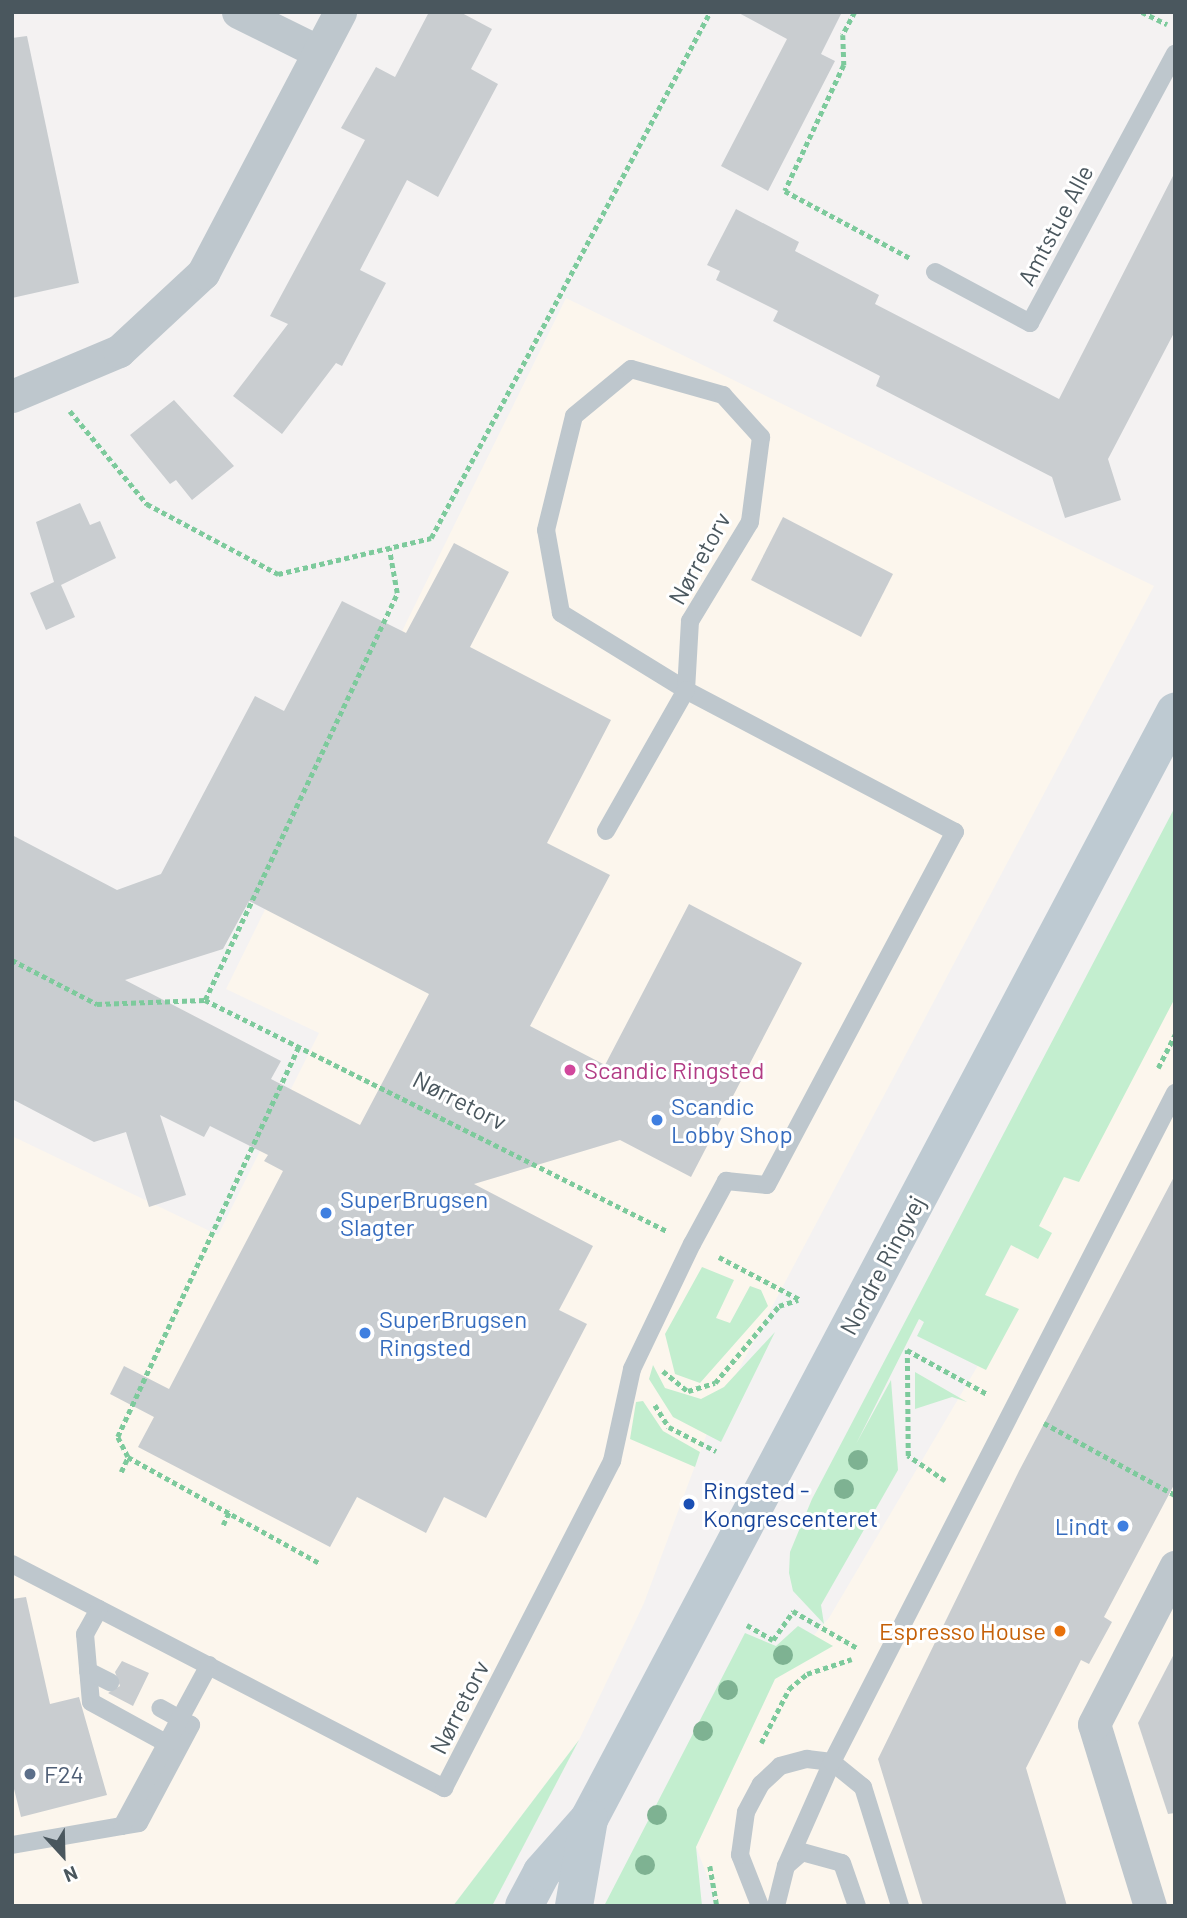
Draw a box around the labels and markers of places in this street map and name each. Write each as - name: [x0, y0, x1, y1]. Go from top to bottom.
- place label: Scandic Ringsted: [584, 1056, 764, 1084]
- marker: Scandic Ringsted: [562, 1062, 578, 1078]
- place label: Scandic Lobby Shop: [671, 1092, 793, 1148]
- marker: Scandic Lobby Shop: [649, 1112, 665, 1128]
- place label: SuperBrugsen Slagter: [340, 1185, 488, 1241]
- marker: SuperBrugsen Slagter: [318, 1205, 334, 1221]
- place label: SuperBrugsen Ringsted: [379, 1305, 527, 1361]
- marker: SuperBrugsen Ringsted: [357, 1325, 373, 1341]
- place label: Ringsted - Kongrescenteret: [703, 1476, 878, 1532]
- marker: Ringsted - Kongrescenteret: [681, 1496, 697, 1512]
- place label: Lindt: [1055, 1512, 1109, 1540]
- marker: Lindt: [1115, 1518, 1131, 1534]
- place label: Espresso House: [879, 1617, 1046, 1645]
- marker: Espresso House: [1052, 1623, 1068, 1639]
- place label: F24: [44, 1760, 84, 1788]
- marker: F24: [22, 1766, 38, 1782]

